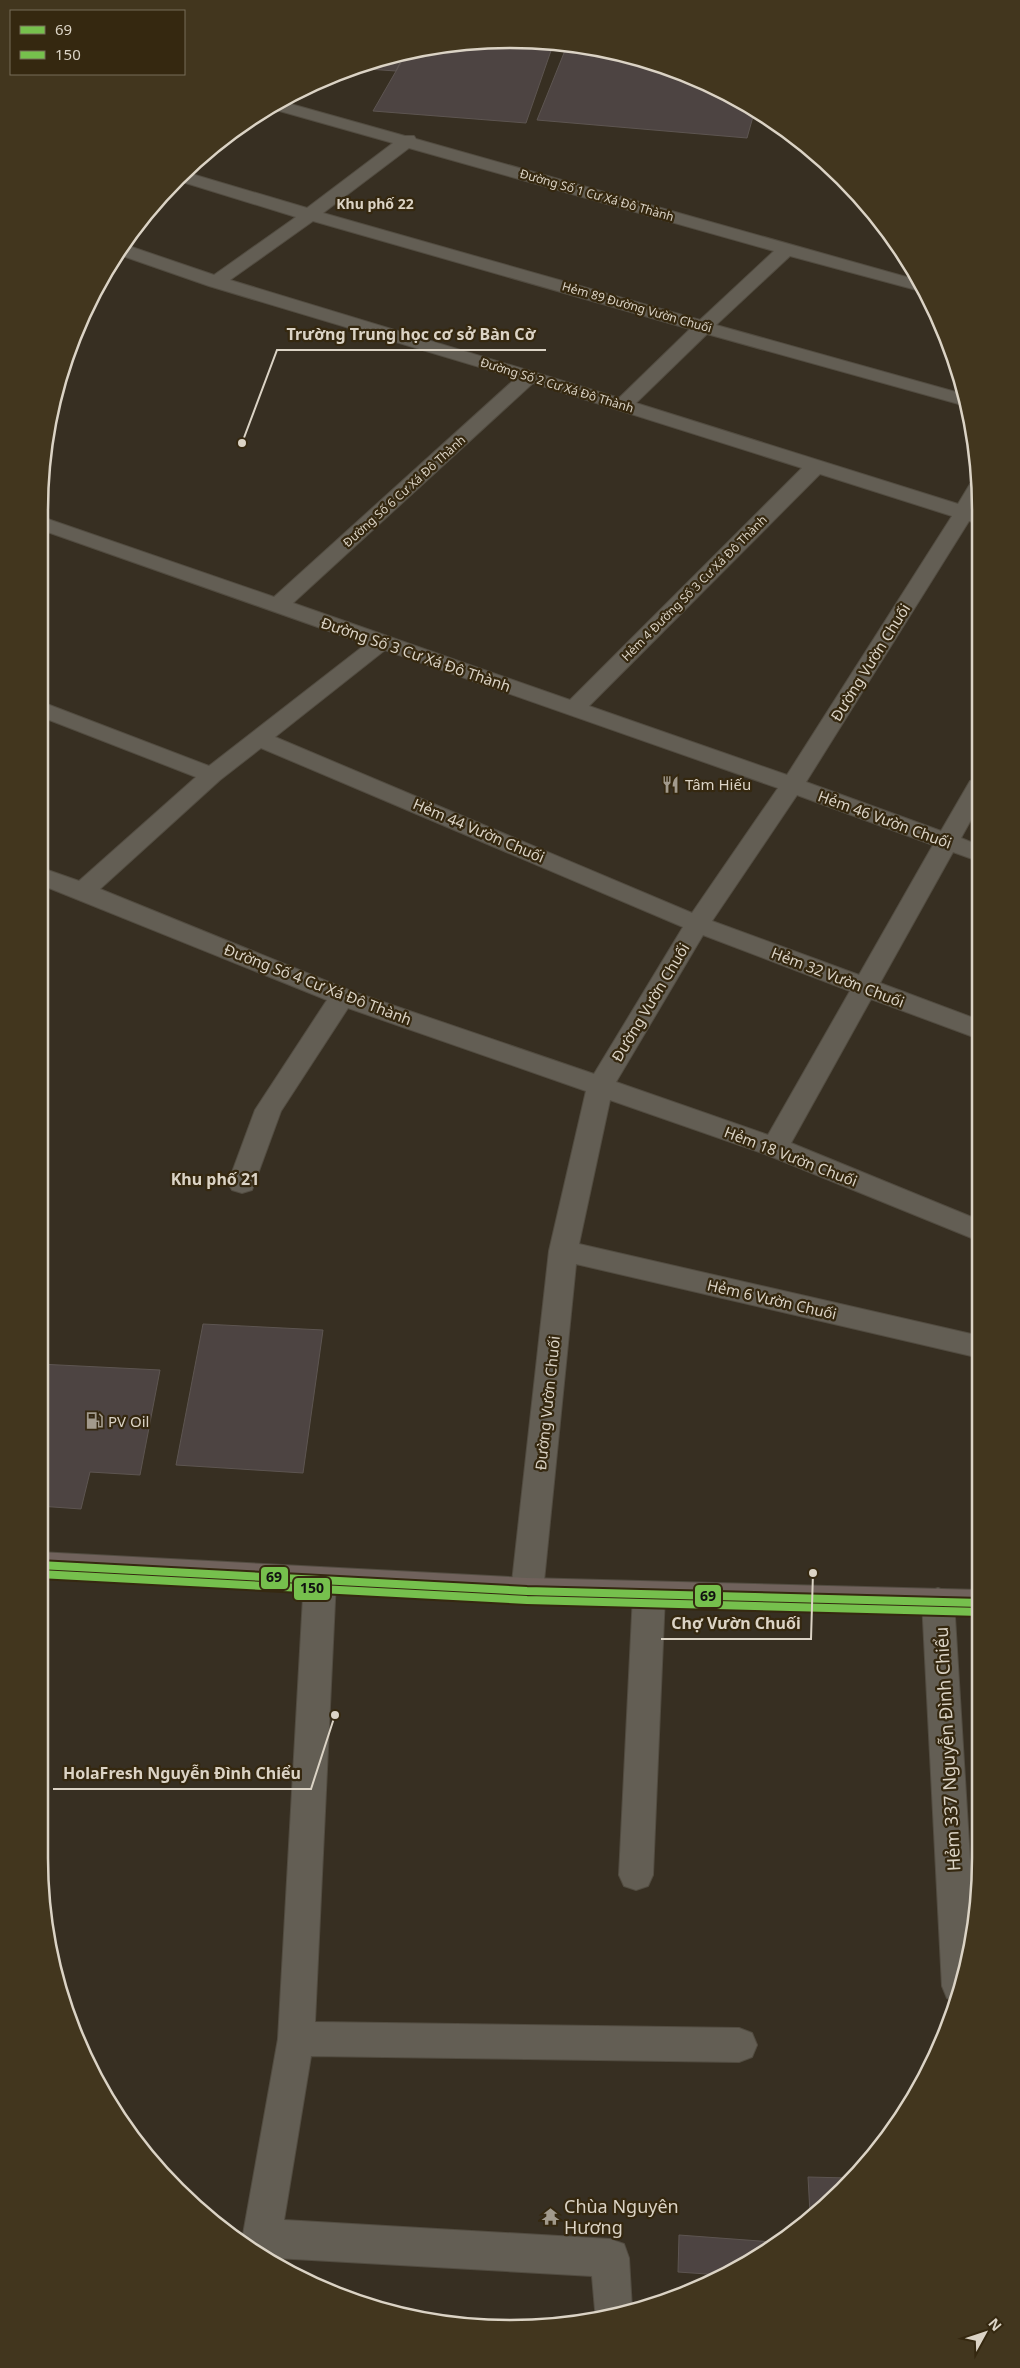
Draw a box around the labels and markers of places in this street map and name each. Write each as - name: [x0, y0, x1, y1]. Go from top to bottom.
- callout: Trường Trung học cơ sở Bàn Cờ: [277, 319, 546, 350]
- restaurant icon: Tâm Hiếu: [661, 774, 681, 794]
- place label: Tâm Hiếu: [685, 774, 751, 794]
- fuel station icon: PV Oil: [84, 1411, 104, 1431]
- place label: PV Oil: [108, 1411, 149, 1431]
- callout: Chợ Vườn Chuối: [661, 1608, 811, 1639]
- callout: HolaFresh Nguyễn Đình Chiểu: [53, 1758, 311, 1789]
- place label: Chùa Nguyên Hương: [564, 2194, 679, 2239]
- temple icon: Chùa Nguyên Hương: [540, 2206, 560, 2226]

